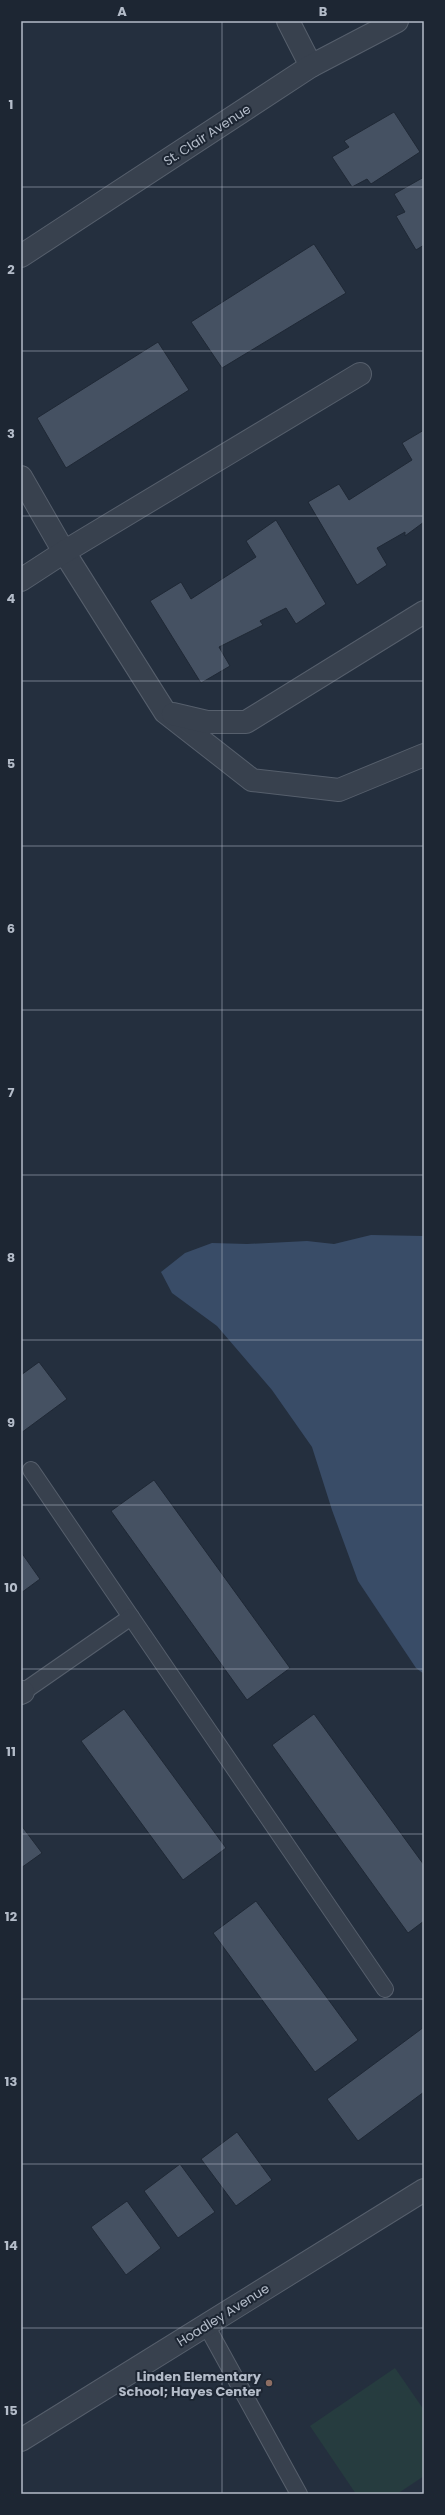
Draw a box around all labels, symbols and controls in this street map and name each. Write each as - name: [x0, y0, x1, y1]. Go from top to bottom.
- text: A: [117, 2, 127, 21]
- text: B: [319, 2, 328, 21]
- text: 1: [9, 95, 13, 114]
- street label: St. Clair Avenue: [160, 100, 254, 170]
- text: 2: [7, 260, 15, 279]
- text: 3: [7, 424, 15, 443]
- text: 4: [7, 589, 16, 608]
- text: 5: [7, 754, 15, 773]
- text: 6: [7, 919, 15, 938]
- text: 7: [8, 1083, 15, 1102]
- text: 8: [7, 1248, 15, 1267]
- text: 9: [7, 1413, 15, 1432]
- text: 10: [4, 1578, 18, 1597]
- text: 11: [6, 1742, 16, 1761]
- text: 12: [5, 1907, 18, 1926]
- text: 13: [5, 2072, 18, 2091]
- text: 14: [4, 2236, 18, 2255]
- street label: Hoadley Avenue: [173, 2279, 273, 2351]
- place label: Linden Elementary School; Hayes Center: [119, 2367, 262, 2401]
- marker: Linden Elementary School; Hayes Center: [264, 2378, 274, 2388]
- text: 15: [4, 2401, 18, 2420]

